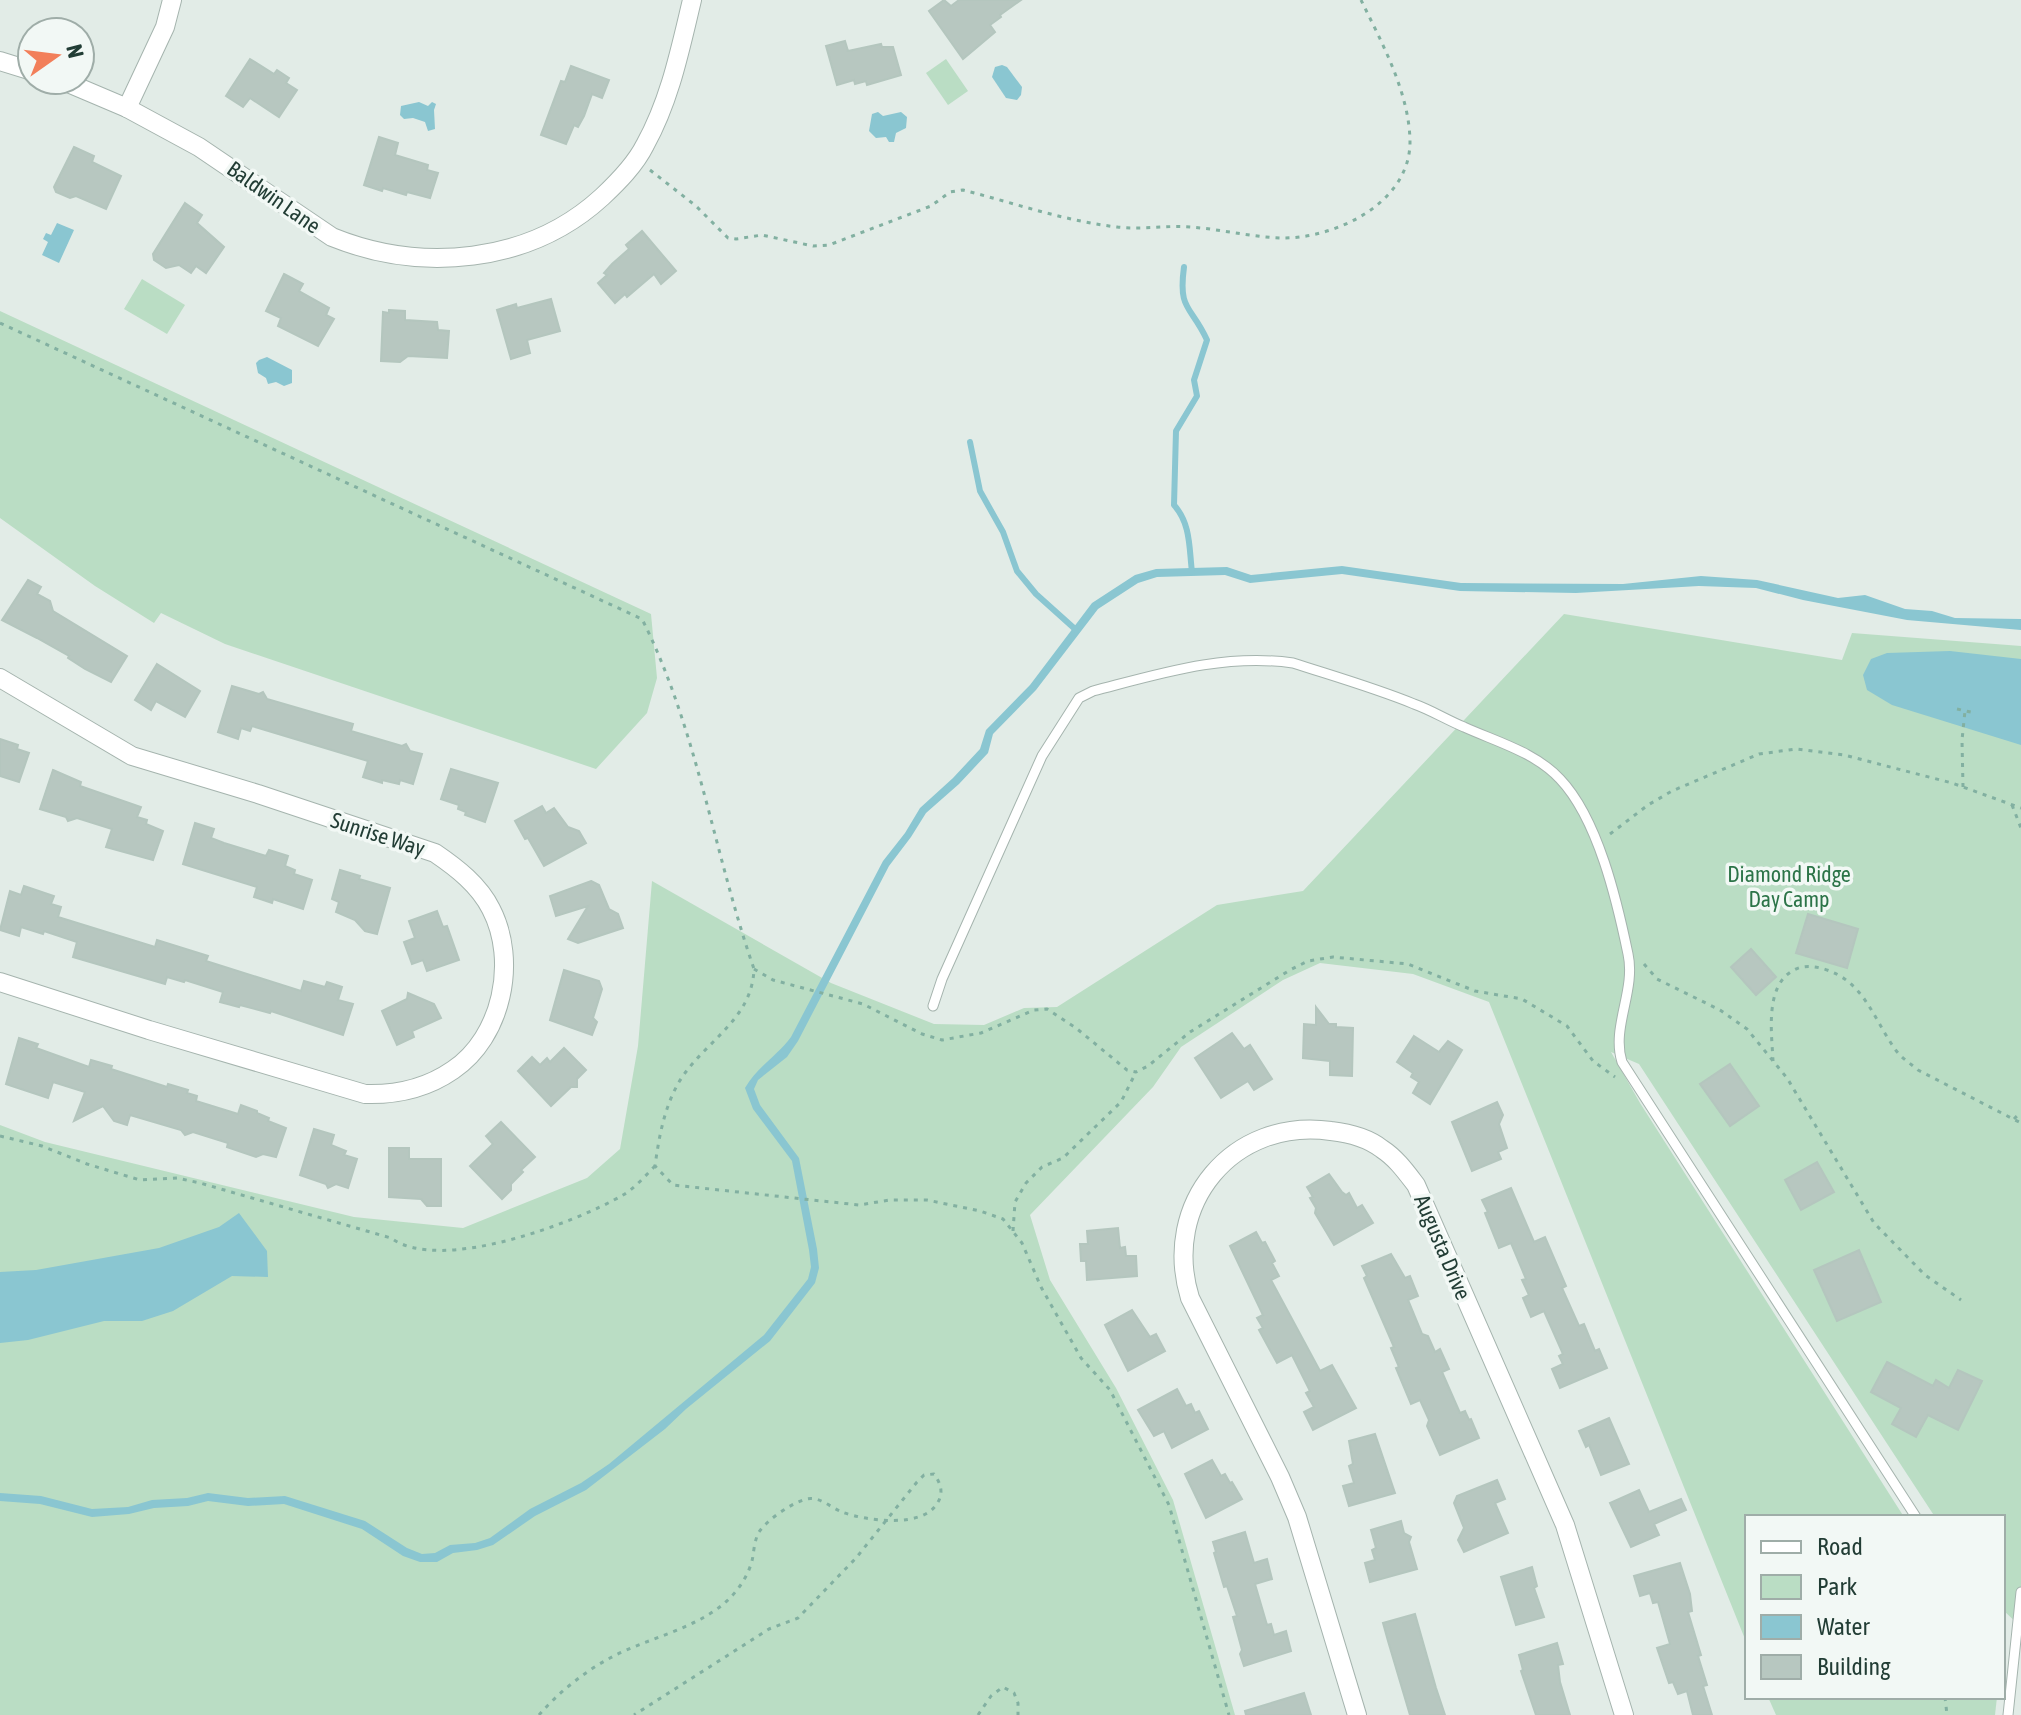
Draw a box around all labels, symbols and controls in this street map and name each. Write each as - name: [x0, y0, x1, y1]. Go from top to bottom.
- north arrow: [16, 16, 96, 96]
- text: N: [61, 42, 90, 61]
- street label: Baldwin Lane: [222, 155, 326, 239]
- street label: Sunrise Way: [328, 807, 428, 861]
- park label: Diamond Ridge Day Camp: [1727, 861, 1851, 912]
- street label: Augusta Drive: [1409, 1191, 1477, 1303]
- legend: [1745, 1515, 2005, 1699]
- text: Road: [1817, 1533, 1863, 1560]
- text: Park: [1817, 1573, 1858, 1600]
- text: Water: [1817, 1613, 1870, 1640]
- text: Building: [1817, 1653, 1891, 1680]

